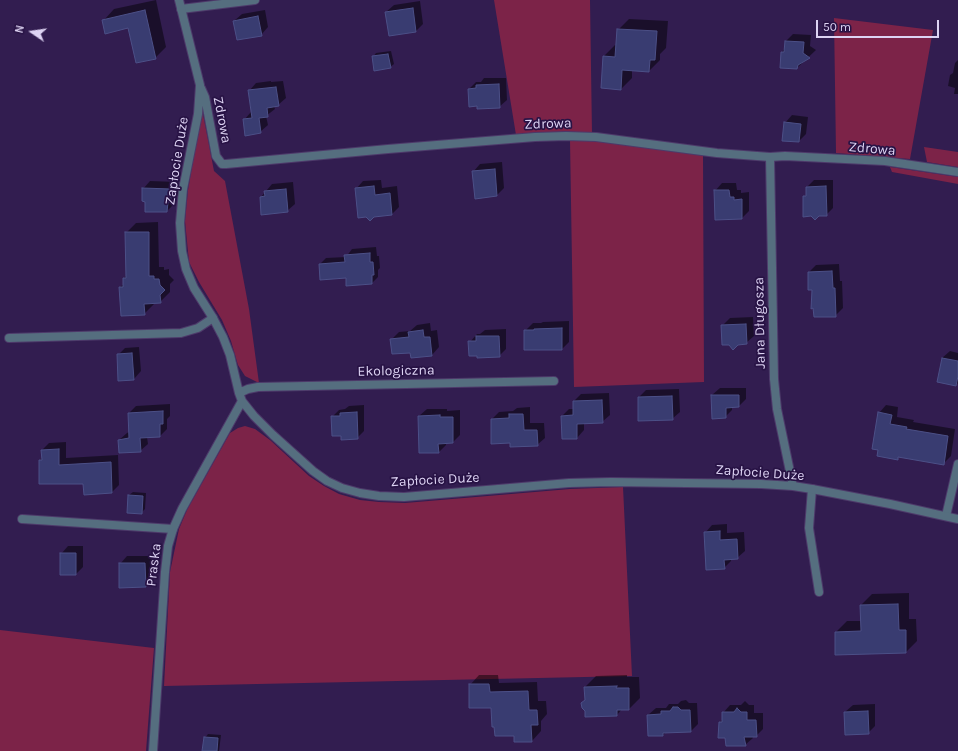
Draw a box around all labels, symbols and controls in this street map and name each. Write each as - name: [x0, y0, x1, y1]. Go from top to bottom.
- north arrow: [12, 12, 52, 52]
- scale bar: [818, 12, 941, 38]
- text: 50 m: [823, 20, 851, 34]
- text: N: [13, 24, 27, 35]
- street label: Zdrowa: [209, 95, 235, 145]
- street label: Zdrowa: [524, 115, 572, 133]
- street label: Zapłocie Duże: [162, 116, 192, 206]
- street label: Zdrowa: [848, 139, 896, 159]
- street label: Jana Długosza: [751, 277, 769, 369]
- street label: Ekologiczna: [357, 362, 435, 380]
- street label: Zapłocie Duże: [715, 462, 805, 484]
- street label: Zapłocie Duże: [390, 469, 480, 491]
- street label: Praska: [143, 542, 165, 588]

